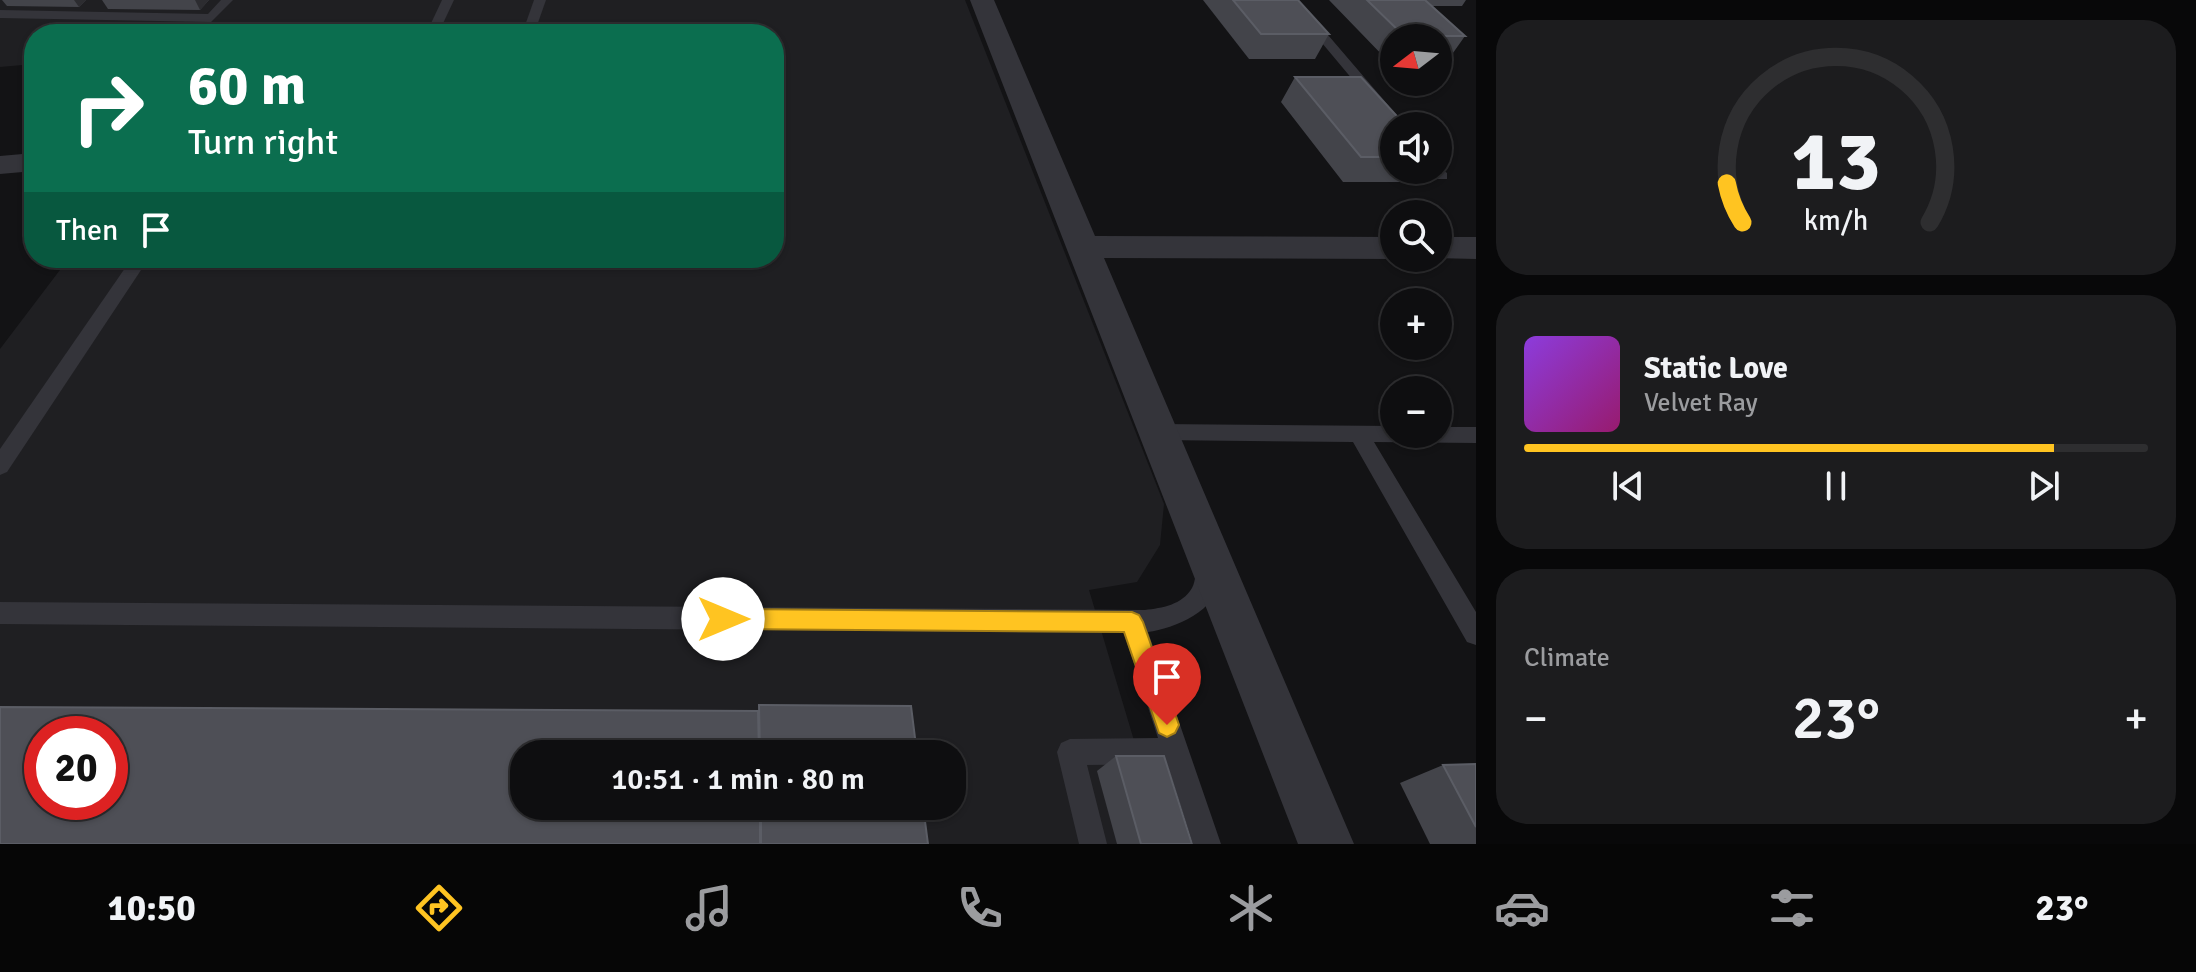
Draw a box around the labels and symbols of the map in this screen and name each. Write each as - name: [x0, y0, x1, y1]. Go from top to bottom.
- north arrow: [1380, 24, 1452, 96]
- position arrow: [681, 577, 765, 661]
- pin: [1133, 643, 1201, 725]
- speed limit sign: 20: [24, 716, 128, 820]

